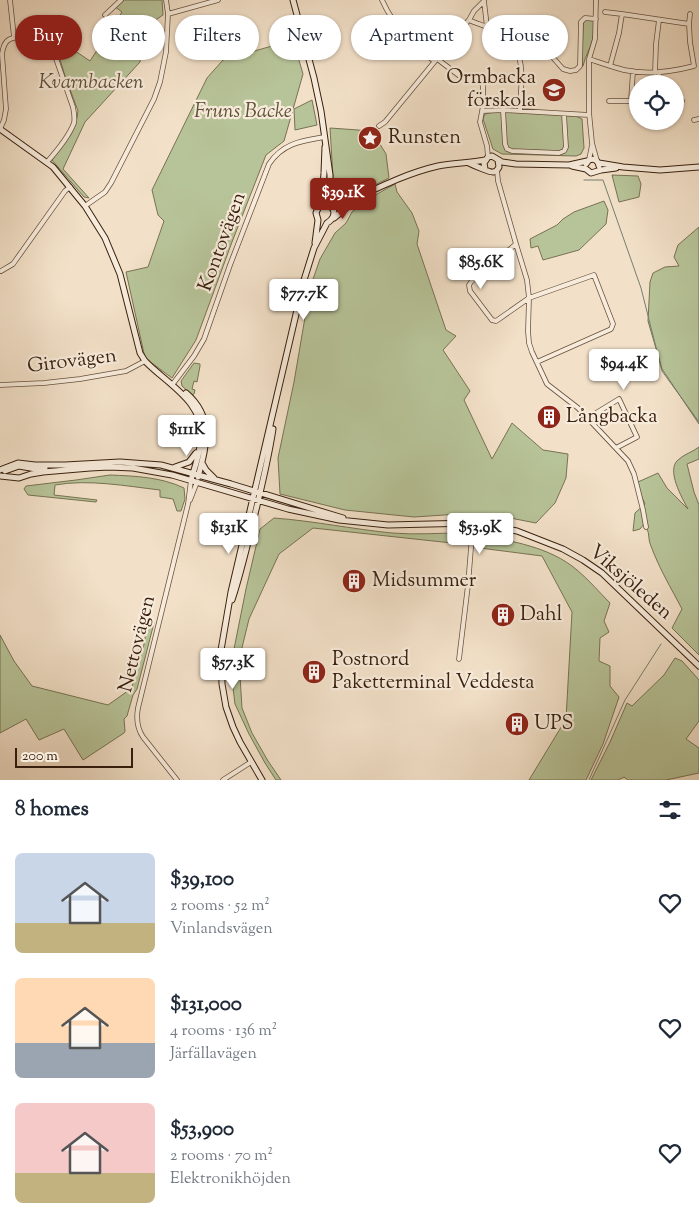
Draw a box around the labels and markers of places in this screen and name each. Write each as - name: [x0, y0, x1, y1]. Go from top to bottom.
- place label: Ormbacka förskola: [446, 64, 536, 116]
- school or university icon: Ormbacka förskola: [541, 77, 567, 103]
- place label: Runsten: [388, 124, 461, 153]
- place icon: Runsten: [357, 125, 383, 151]
- pin: $39.1K: [302, 178, 384, 220]
- pin: $85.6K: [440, 248, 522, 290]
- pin: $77.7K: [263, 278, 345, 321]
- pin: $94.4K: [583, 348, 665, 391]
- place label: Långbacka: [566, 403, 657, 432]
- building icon: Långbacka: [536, 404, 562, 430]
- pin: $111K: [152, 414, 222, 457]
- pin: $131K: [194, 512, 264, 555]
- pin: $53.9K: [439, 512, 521, 555]
- place label: Midsummer: [372, 567, 477, 596]
- building icon: Midsummer: [341, 568, 367, 594]
- place label: Dahl: [520, 601, 563, 630]
- building icon: Dahl: [490, 602, 516, 628]
- place label: Postnord Paketterminal Veddesta: [332, 646, 535, 698]
- pin: $57.3K: [192, 648, 274, 690]
- building icon: Postnord Paketterminal Veddesta: [301, 659, 327, 685]
- place label: UPS: [534, 710, 574, 739]
- building icon: UPS: [504, 711, 530, 737]

